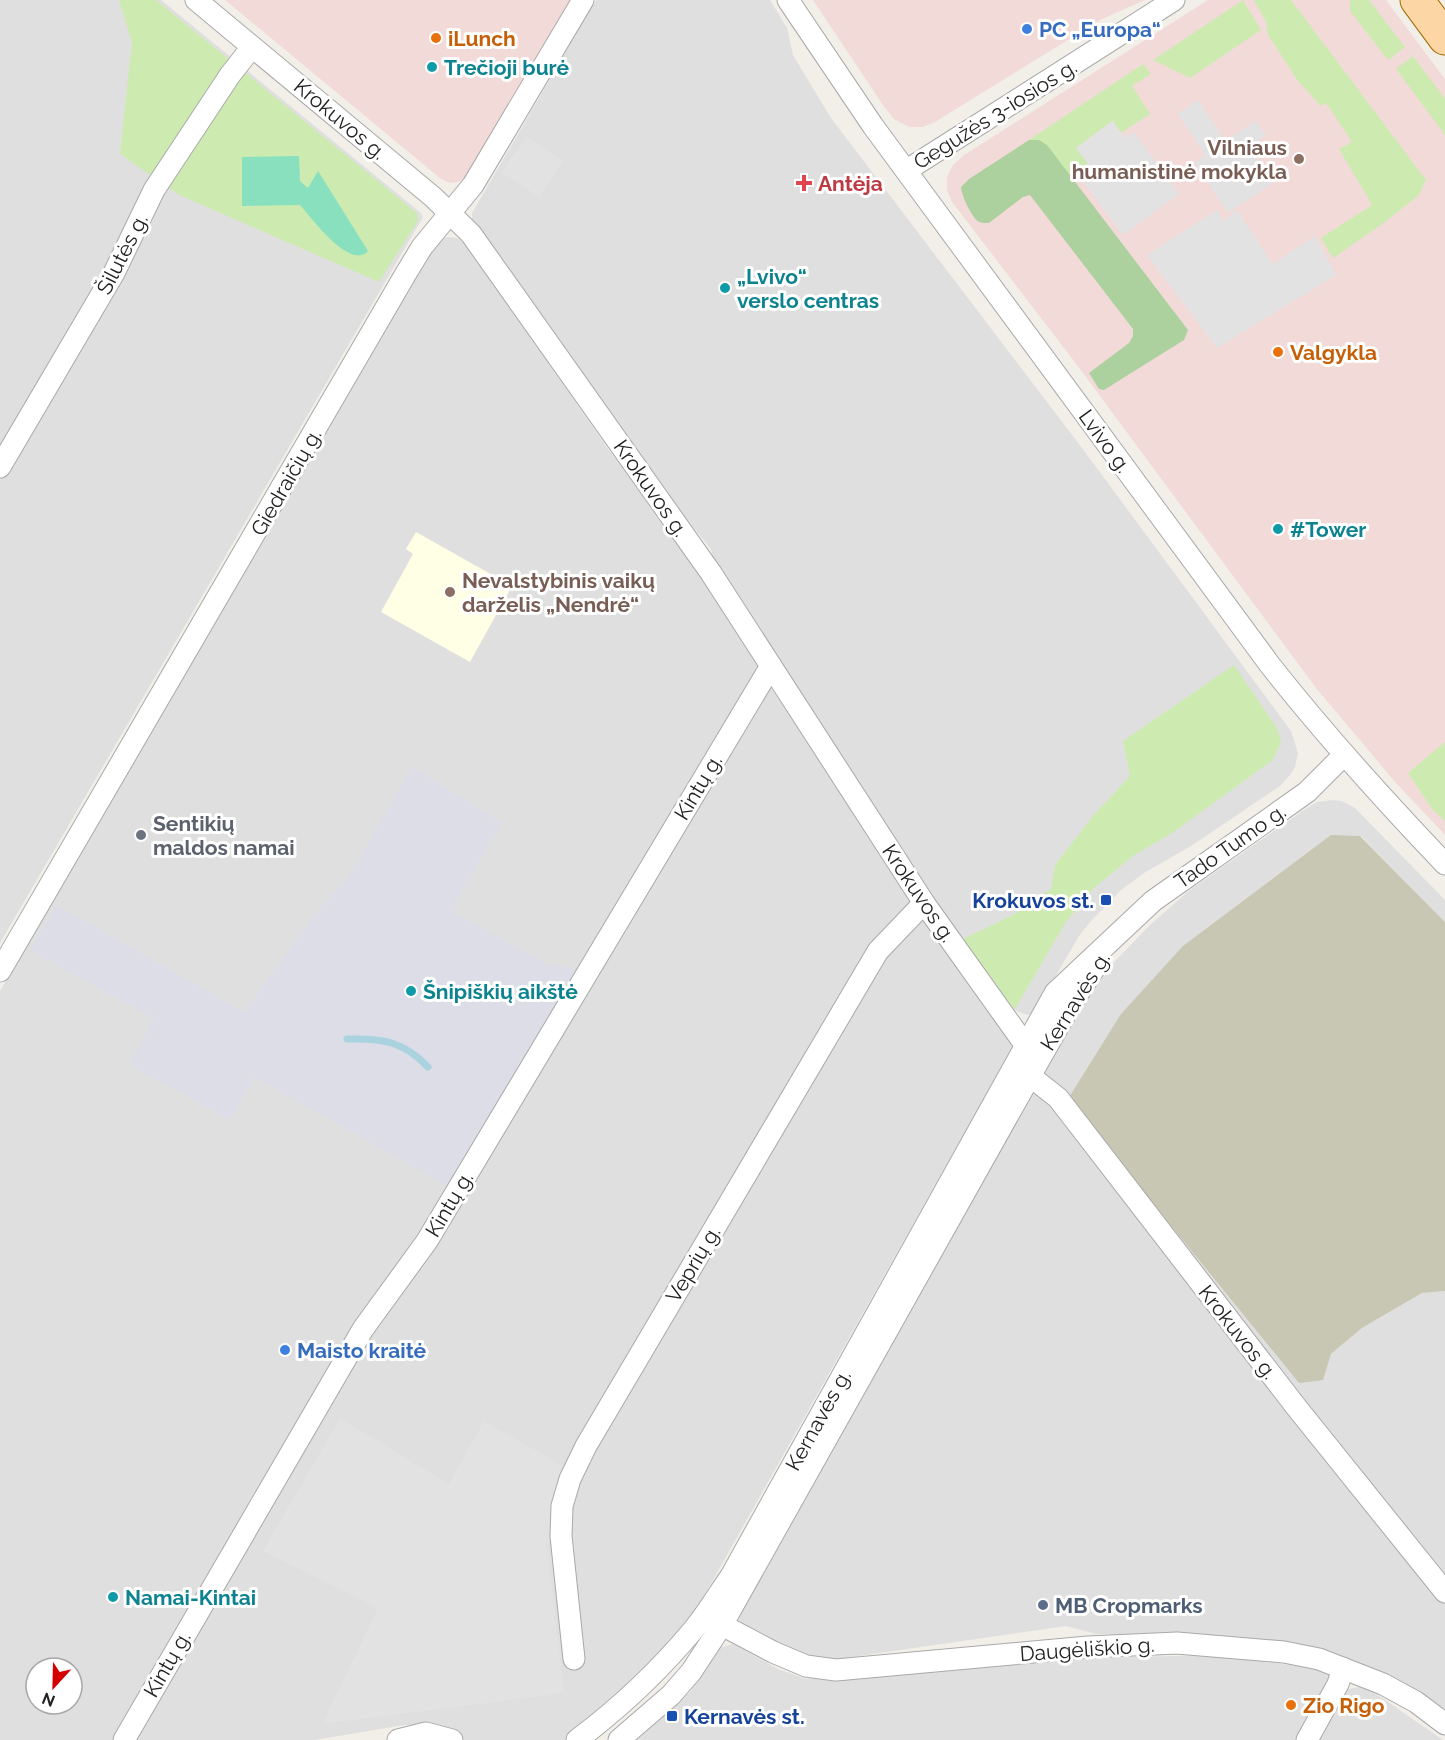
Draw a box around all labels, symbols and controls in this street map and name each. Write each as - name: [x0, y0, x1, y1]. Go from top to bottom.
- place label: PC „Europa“: [1039, 17, 1161, 42]
- marker: PC „Europa“: [1020, 22, 1034, 36]
- place label: iLunch: [448, 26, 516, 51]
- marker: iLunch: [429, 31, 443, 45]
- street label: Gegužės 3-iosios g.: [909, 54, 1081, 174]
- place label: Trečioji burė: [444, 55, 570, 80]
- marker: Trečioji burė: [425, 60, 439, 74]
- street label: Krokuvos g.: [289, 73, 391, 165]
- place label: Vilniaus humanistinė mokykla: [1072, 135, 1287, 184]
- marker: Vilniaus humanistinė mokykla: [1292, 152, 1306, 166]
- place label: Antėja: [818, 171, 883, 196]
- marker: Antėja: [795, 174, 813, 192]
- street label: Šilutės g.: [91, 210, 153, 298]
- place label: „Lvivo“ verslo centras: [737, 264, 879, 313]
- marker: „Lvivo“ verslo centras: [718, 281, 732, 295]
- place label: Valgykla: [1290, 340, 1377, 365]
- marker: Valgykla: [1271, 345, 1285, 359]
- street label: Lvivo g.: [1074, 404, 1136, 478]
- street label: Giedraičių g.: [245, 424, 327, 540]
- street label: Krokuvos g.: [609, 435, 693, 541]
- place label: #Tower: [1290, 517, 1366, 542]
- marker: #Tower: [1271, 522, 1285, 536]
- place label: Nevalstybinis vaikų darželis „Nendrė“: [462, 568, 655, 617]
- marker: Nevalstybinis vaikų darželis „Nendrė“: [443, 585, 457, 599]
- street label: Kintų g.: [669, 750, 727, 824]
- street label: Tado Tumo g.: [1170, 798, 1290, 894]
- place label: Sentikių maldos namai: [153, 811, 295, 860]
- marker: Sentikių maldos namai: [134, 828, 148, 842]
- street label: Krokuvos g.: [877, 839, 961, 947]
- place label: Krokuvos st.: [972, 888, 1094, 913]
- marker: Krokuvos st.: [1099, 893, 1113, 907]
- street label: Kernavės g.: [1035, 947, 1115, 1055]
- place label: Šnipiškių aikštė: [423, 979, 578, 1004]
- marker: Šnipiškių aikštė: [404, 984, 418, 998]
- street label: Kintų g.: [420, 1167, 478, 1241]
- street label: Veprių g.: [660, 1221, 726, 1307]
- street label: Krokuvos g.: [1194, 1280, 1282, 1384]
- place label: Maisto kraitė: [297, 1338, 427, 1363]
- marker: Maisto kraitė: [278, 1343, 292, 1357]
- street label: Kernavės g.: [780, 1365, 856, 1475]
- place label: Namai-Kintai: [125, 1585, 256, 1610]
- marker: Namai-Kintai: [106, 1590, 120, 1604]
- place label: MB Cropmarks: [1055, 1593, 1203, 1618]
- marker: MB Cropmarks: [1036, 1598, 1050, 1612]
- street label: Kintų g.: [138, 1627, 196, 1701]
- street label: Daugėliškio g.: [1019, 1632, 1155, 1666]
- north arrow: [24, 1656, 84, 1716]
- text: N: [39, 1688, 58, 1711]
- place label: Zio Rigo: [1303, 1693, 1385, 1718]
- marker: Zio Rigo: [1284, 1698, 1298, 1712]
- place label: Kernavės st.: [684, 1704, 805, 1729]
- marker: Kernavės st.: [665, 1709, 679, 1723]

